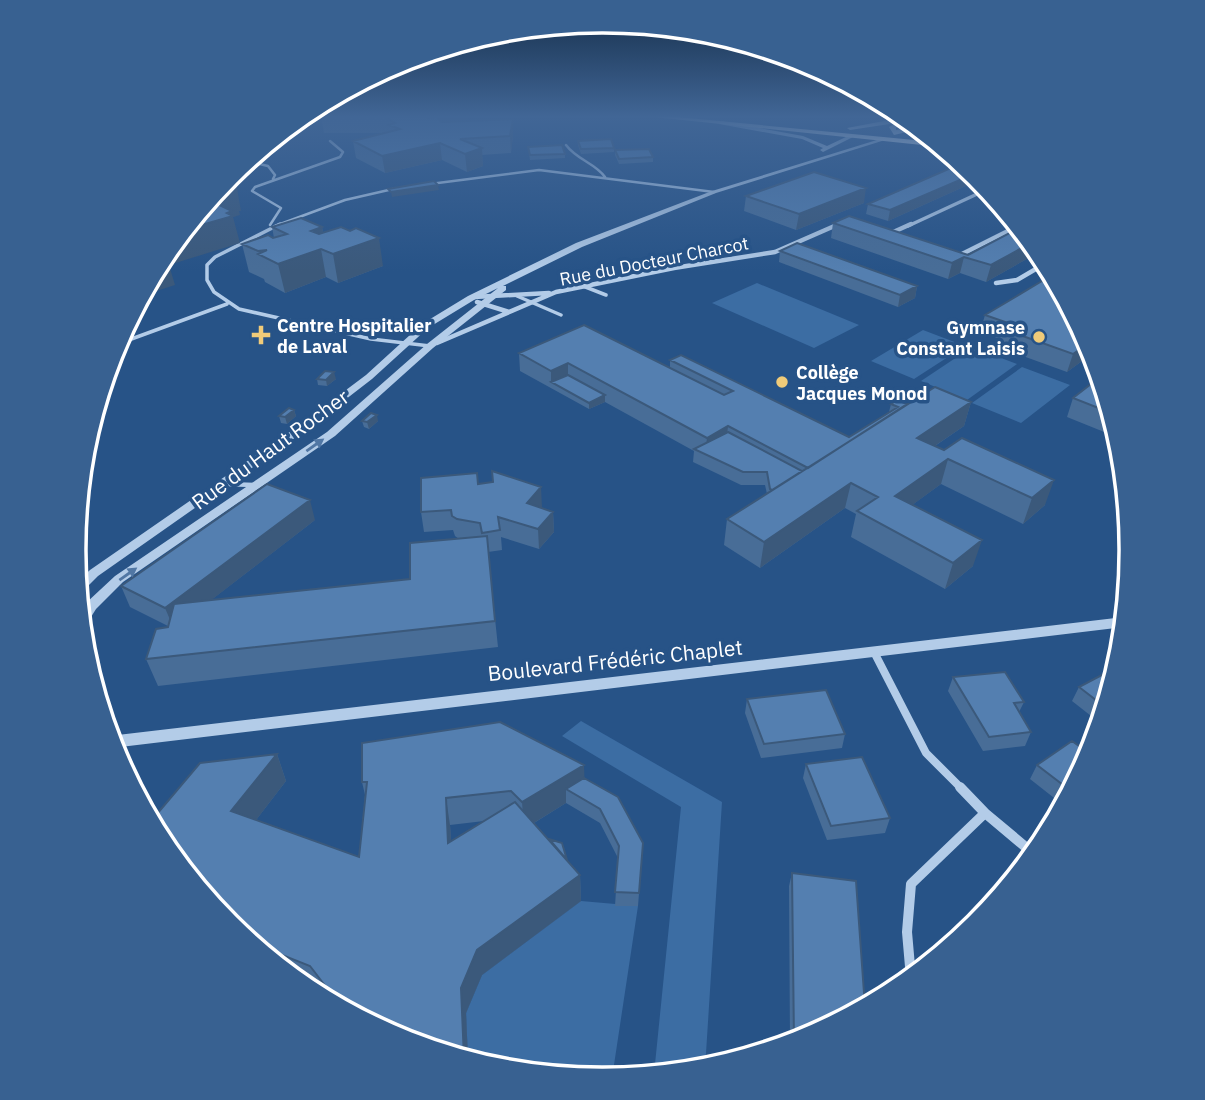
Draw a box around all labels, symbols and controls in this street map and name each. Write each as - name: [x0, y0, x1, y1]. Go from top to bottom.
- street label: Rue du Docteur Charcot: [558, 231, 750, 291]
- place label: Centre Hospitalier de Laval: [277, 314, 431, 358]
- place label: Gymnase Constant Laisis: [896, 316, 1025, 360]
- marker: Centre Hospitalier de Laval: [251, 325, 271, 345]
- marker: Gymnase Constant Laisis: [1031, 329, 1047, 345]
- place label: Collège Jacques Monod: [796, 361, 927, 405]
- marker: Collège Jacques Monod: [774, 374, 790, 390]
- street label: Rue du Haut Rocher: [186, 382, 354, 516]
- one-way arrow: [306, 438, 324, 452]
- one-way arrow: [119, 567, 137, 581]
- street label: Boulevard Frédéric Chaplet: [486, 633, 744, 687]

